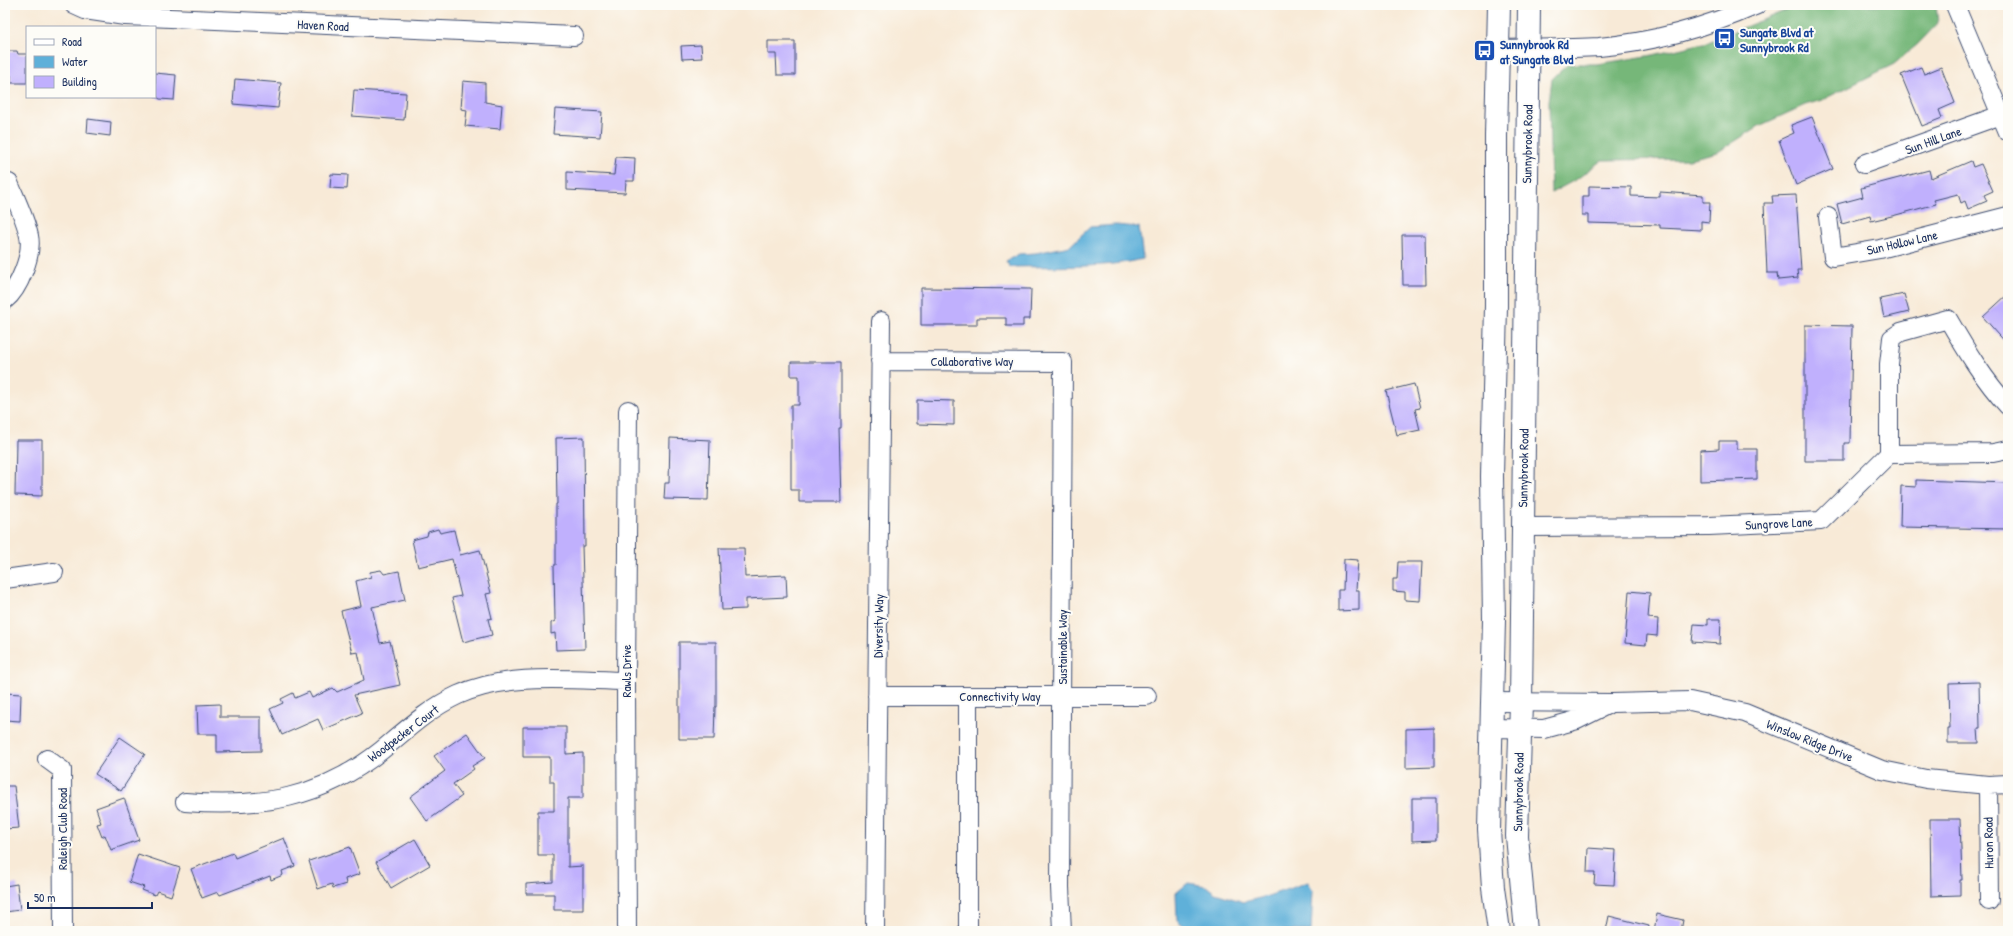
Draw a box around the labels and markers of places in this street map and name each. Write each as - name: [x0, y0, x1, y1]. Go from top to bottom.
- place label: Sungate Blvd at Sunnybrook Rd: [1740, 23, 1814, 57]
- bus stop icon: Sungate Blvd at Sunnybrook Rd: [1711, 26, 1737, 52]
- place label: Sunnybrook Rd at Sungate Blvd: [1500, 35, 1574, 69]
- bus stop icon: Sunnybrook Rd at Sungate Blvd: [1471, 38, 1497, 64]

